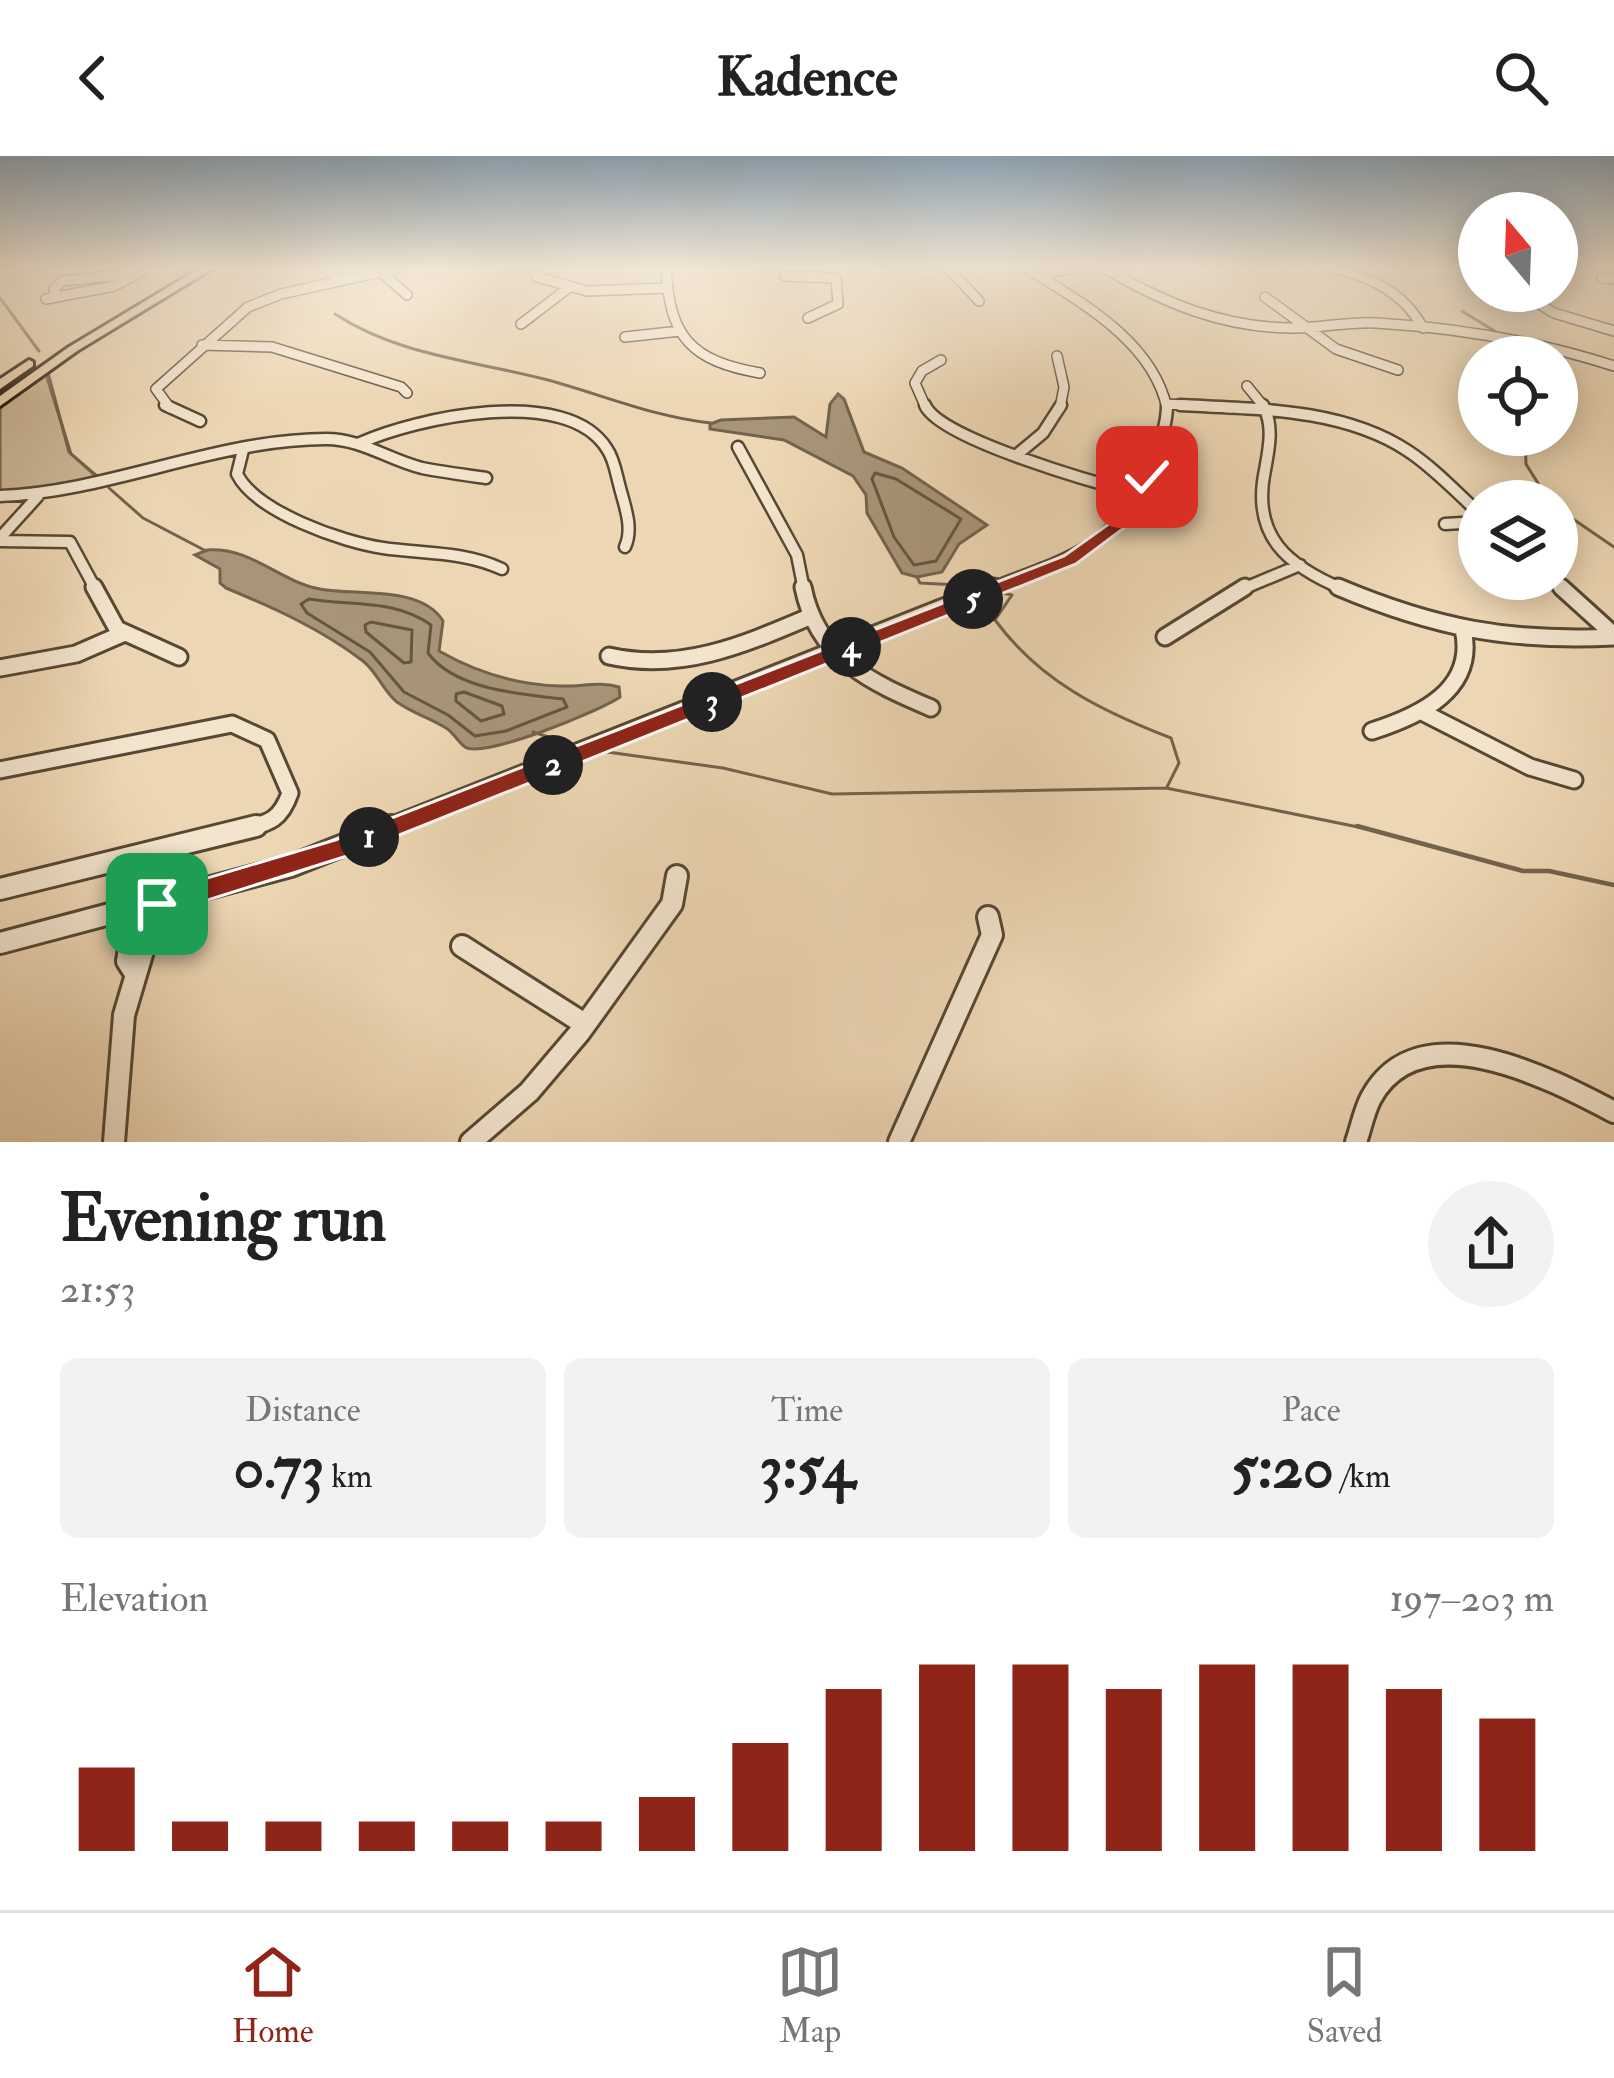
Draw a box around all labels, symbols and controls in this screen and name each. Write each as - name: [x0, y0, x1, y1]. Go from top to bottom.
- text: Kadence: [716, 44, 898, 112]
- icon: back: [60, 45, 126, 111]
- icon: search: [1488, 45, 1554, 111]
- north arrow: [1458, 192, 1578, 312]
- map controls: [1458, 192, 1578, 600]
- button: locate: [1458, 336, 1578, 456]
- pin: [1096, 426, 1198, 528]
- icon: check: [1114, 444, 1180, 510]
- button: layers: [1458, 480, 1578, 600]
- pin: 5: [943, 569, 1003, 629]
- text: 5: [966, 578, 980, 619]
- pin: 4: [821, 617, 881, 677]
- text: 4: [842, 626, 860, 667]
- pin: 3: [682, 672, 742, 732]
- text: 3: [706, 681, 718, 722]
- pin: 2: [523, 735, 583, 795]
- text: 2: [545, 744, 561, 785]
- pin: 1: [339, 807, 399, 867]
- text: 1: [363, 816, 375, 857]
- pin: [106, 853, 208, 955]
- icon: arrive: [124, 871, 190, 937]
- text: Evening run: [60, 1178, 386, 1261]
- button: share: [1428, 1181, 1554, 1307]
- text: 21:53: [60, 1265, 135, 1314]
- text: Distance: [245, 1390, 361, 1431]
- text: Time: [771, 1390, 843, 1431]
- text: Pace: [1281, 1390, 1341, 1431]
- text: 0.73: [234, 1431, 324, 1506]
- text: 3:54: [759, 1431, 855, 1506]
- text: 5:20: [1231, 1431, 1334, 1506]
- text: km: [324, 1456, 372, 1497]
- text: /km: [1334, 1456, 1391, 1497]
- text: Elevation: [60, 1574, 209, 1623]
- text: 197–203 m: [1389, 1574, 1554, 1623]
- tab: Home: [232, 1939, 314, 2052]
- tab: Map: [777, 1939, 843, 2052]
- tab: Saved: [1307, 1939, 1382, 2052]

